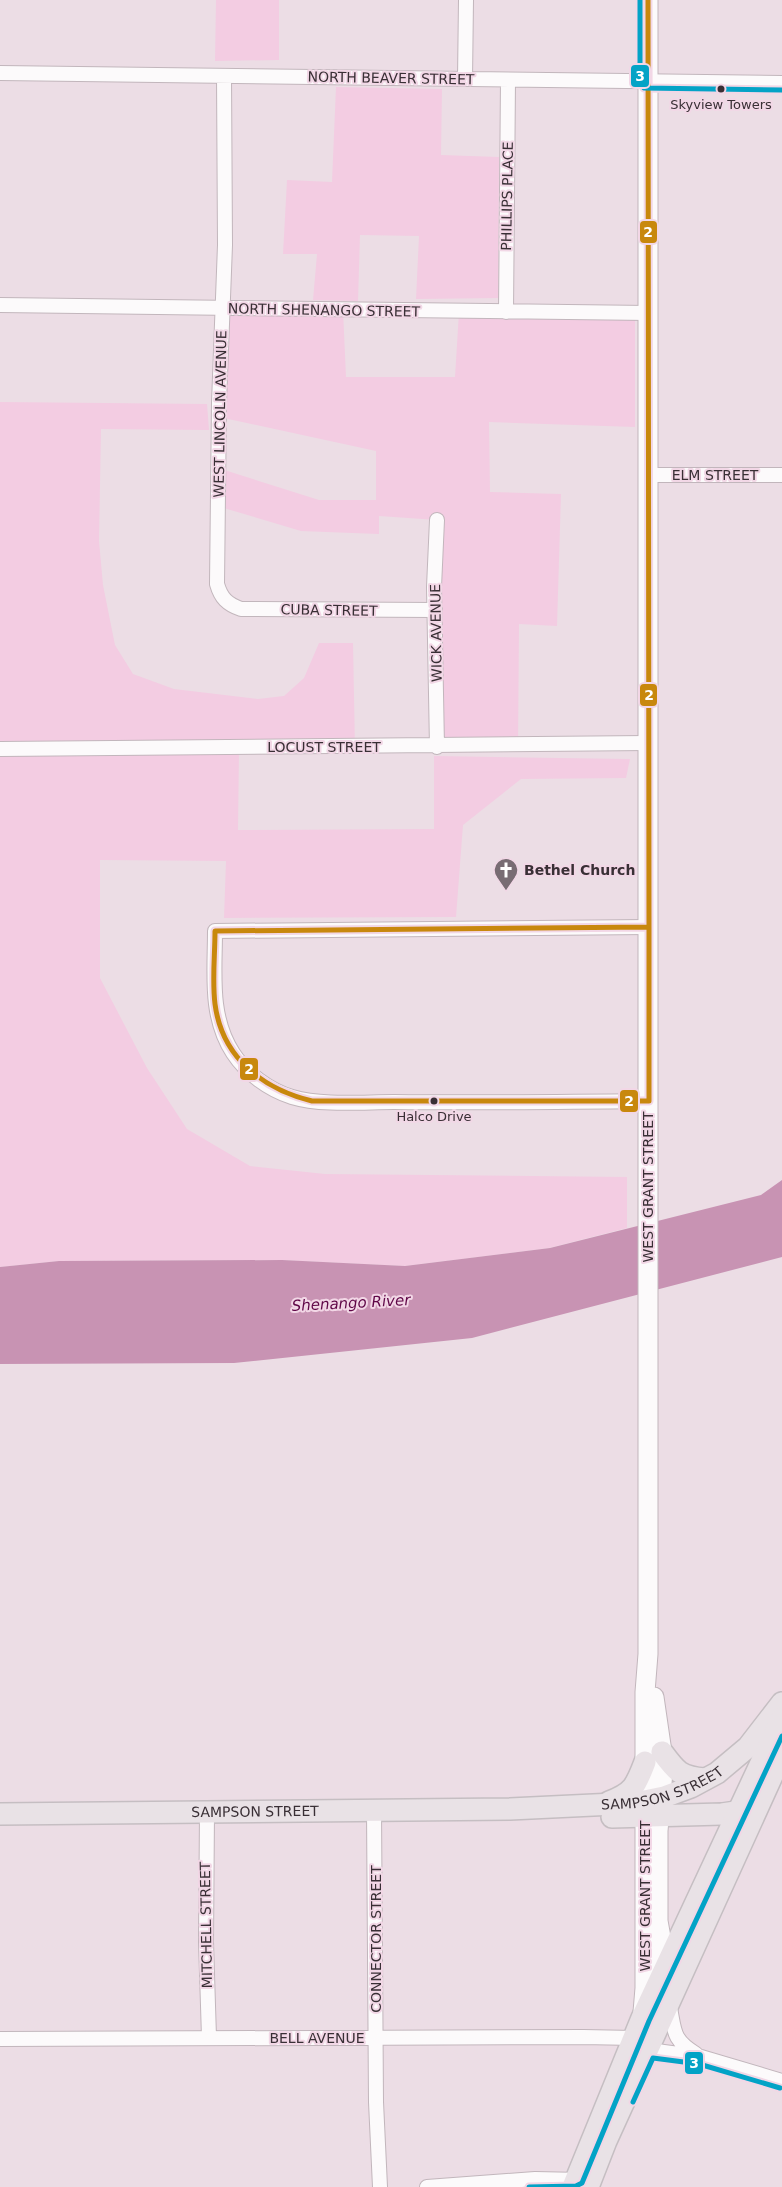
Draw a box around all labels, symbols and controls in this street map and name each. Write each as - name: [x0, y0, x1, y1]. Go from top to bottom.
- line badge: 3: [630, 64, 650, 88]
- text: 3: [635, 68, 645, 84]
- street label: NORTH BEAVER STREET: [307, 69, 475, 87]
- marker: Skyview Towers: [716, 84, 726, 94]
- place label: Skyview Towers: [670, 97, 772, 112]
- street label: PHILLIPS PLACE: [498, 141, 516, 251]
- line badge: 2: [639, 220, 658, 244]
- text: 2: [643, 224, 653, 240]
- street label: NORTH SHENANGO STREET: [228, 300, 421, 320]
- street label: WEST LINCOLN AVENUE: [211, 330, 229, 498]
- street label: ELM STREET: [672, 467, 759, 483]
- street label: WICK AVENUE: [427, 584, 445, 682]
- street label: CUBA STREET: [280, 601, 378, 619]
- line badge: 2: [639, 683, 658, 707]
- text: 2: [644, 687, 654, 703]
- street label: LOCUST STREET: [267, 739, 381, 755]
- church icon: Bethel Church: [493, 857, 519, 891]
- place label: Bethel Church: [524, 862, 635, 878]
- line badge: 2: [239, 1057, 259, 1081]
- text: 2: [244, 1061, 254, 1077]
- line badge: 2: [619, 1089, 639, 1113]
- text: 2: [624, 1093, 634, 1109]
- marker: Halco Drive: [429, 1096, 439, 1106]
- place label: Halco Drive: [396, 1109, 472, 1124]
- street label: WEST GRANT STREET: [640, 1111, 656, 1263]
- water label: Shenango River: [291, 1291, 412, 1315]
- street label: SAMPSON STREET: [601, 1763, 727, 1813]
- street label: SAMPSON STREET: [191, 1803, 319, 1820]
- street label: WEST GRANT STREET: [637, 1820, 653, 1972]
- street label: MITCHELL STREET: [197, 1861, 215, 1988]
- street label: CONNECTOR STREET: [368, 1865, 384, 2013]
- street label: BELL AVENUE: [269, 2030, 365, 2046]
- line badge: 3: [684, 2051, 704, 2075]
- text: 3: [689, 2055, 699, 2071]

